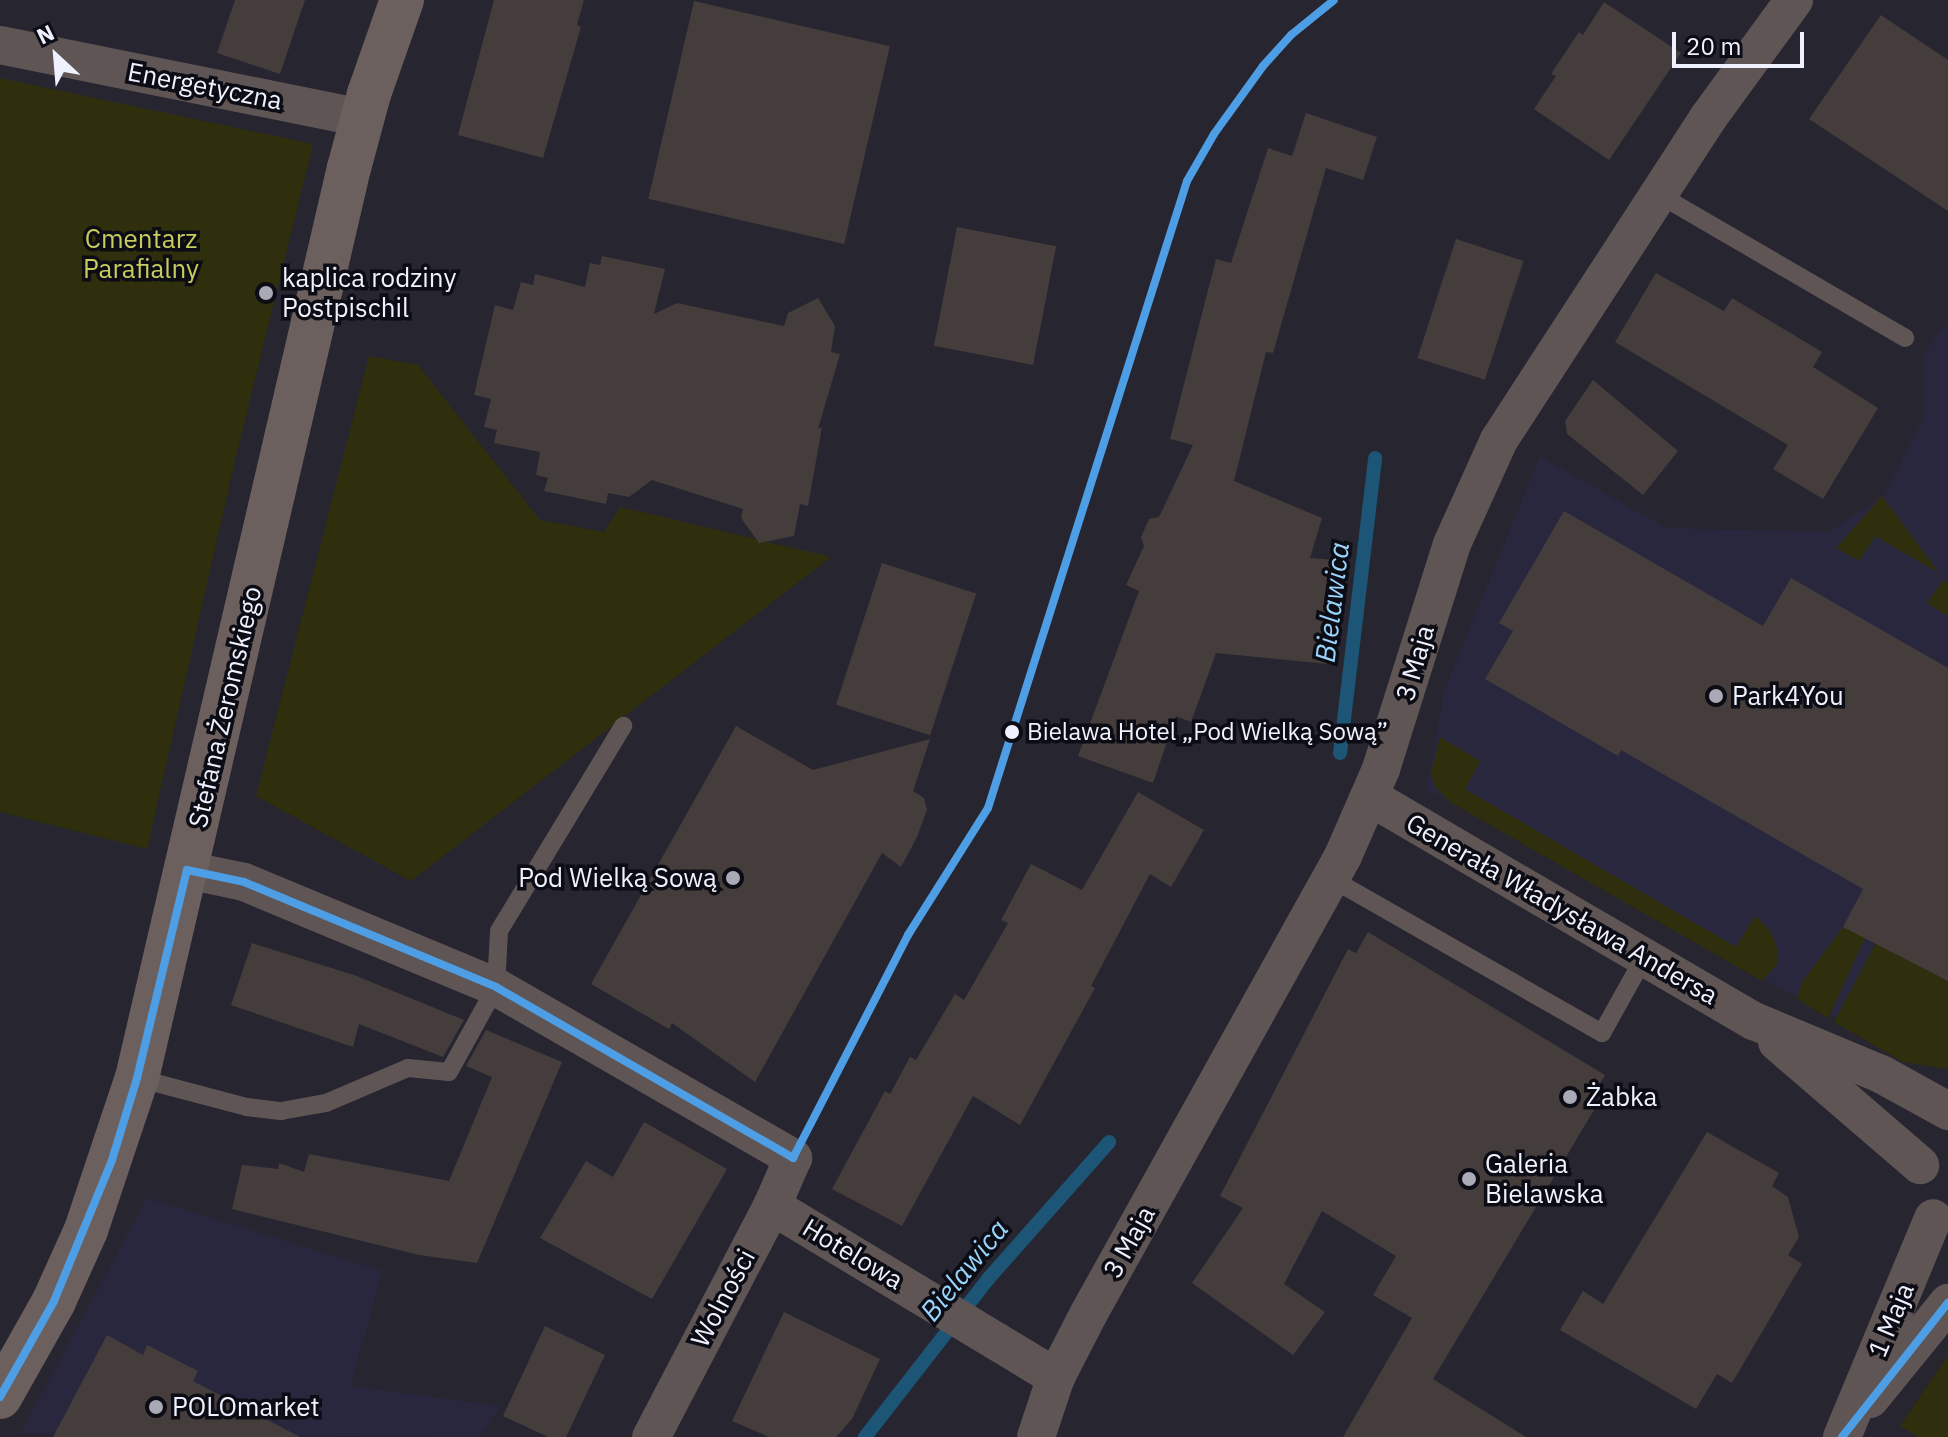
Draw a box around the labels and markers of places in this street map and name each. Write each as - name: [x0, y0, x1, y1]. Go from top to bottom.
- place label: kaplica rodziny Postpischil: [282, 262, 456, 324]
- marker: kaplica rodziny Postpischil: [257, 284, 275, 302]
- place label: Park4You: [1732, 680, 1844, 712]
- marker: Park4You: [1707, 687, 1725, 705]
- place label: Bielawa Hotel „Pod Wielką Sową”: [1027, 718, 1388, 746]
- marker: Bielawa Hotel „Pod Wielką Sową”: [1004, 724, 1020, 740]
- place label: Pod Wielką Sową: [518, 862, 717, 894]
- marker: Pod Wielką Sową: [724, 869, 742, 887]
- place label: Żabka: [1586, 1081, 1657, 1113]
- marker: Żabka: [1561, 1088, 1579, 1106]
- place label: Galeria Bielawska: [1485, 1148, 1604, 1210]
- marker: Galeria Bielawska: [1460, 1170, 1478, 1188]
- place label: POLOmarket: [172, 1391, 320, 1423]
- marker: POLOmarket: [147, 1398, 165, 1416]

